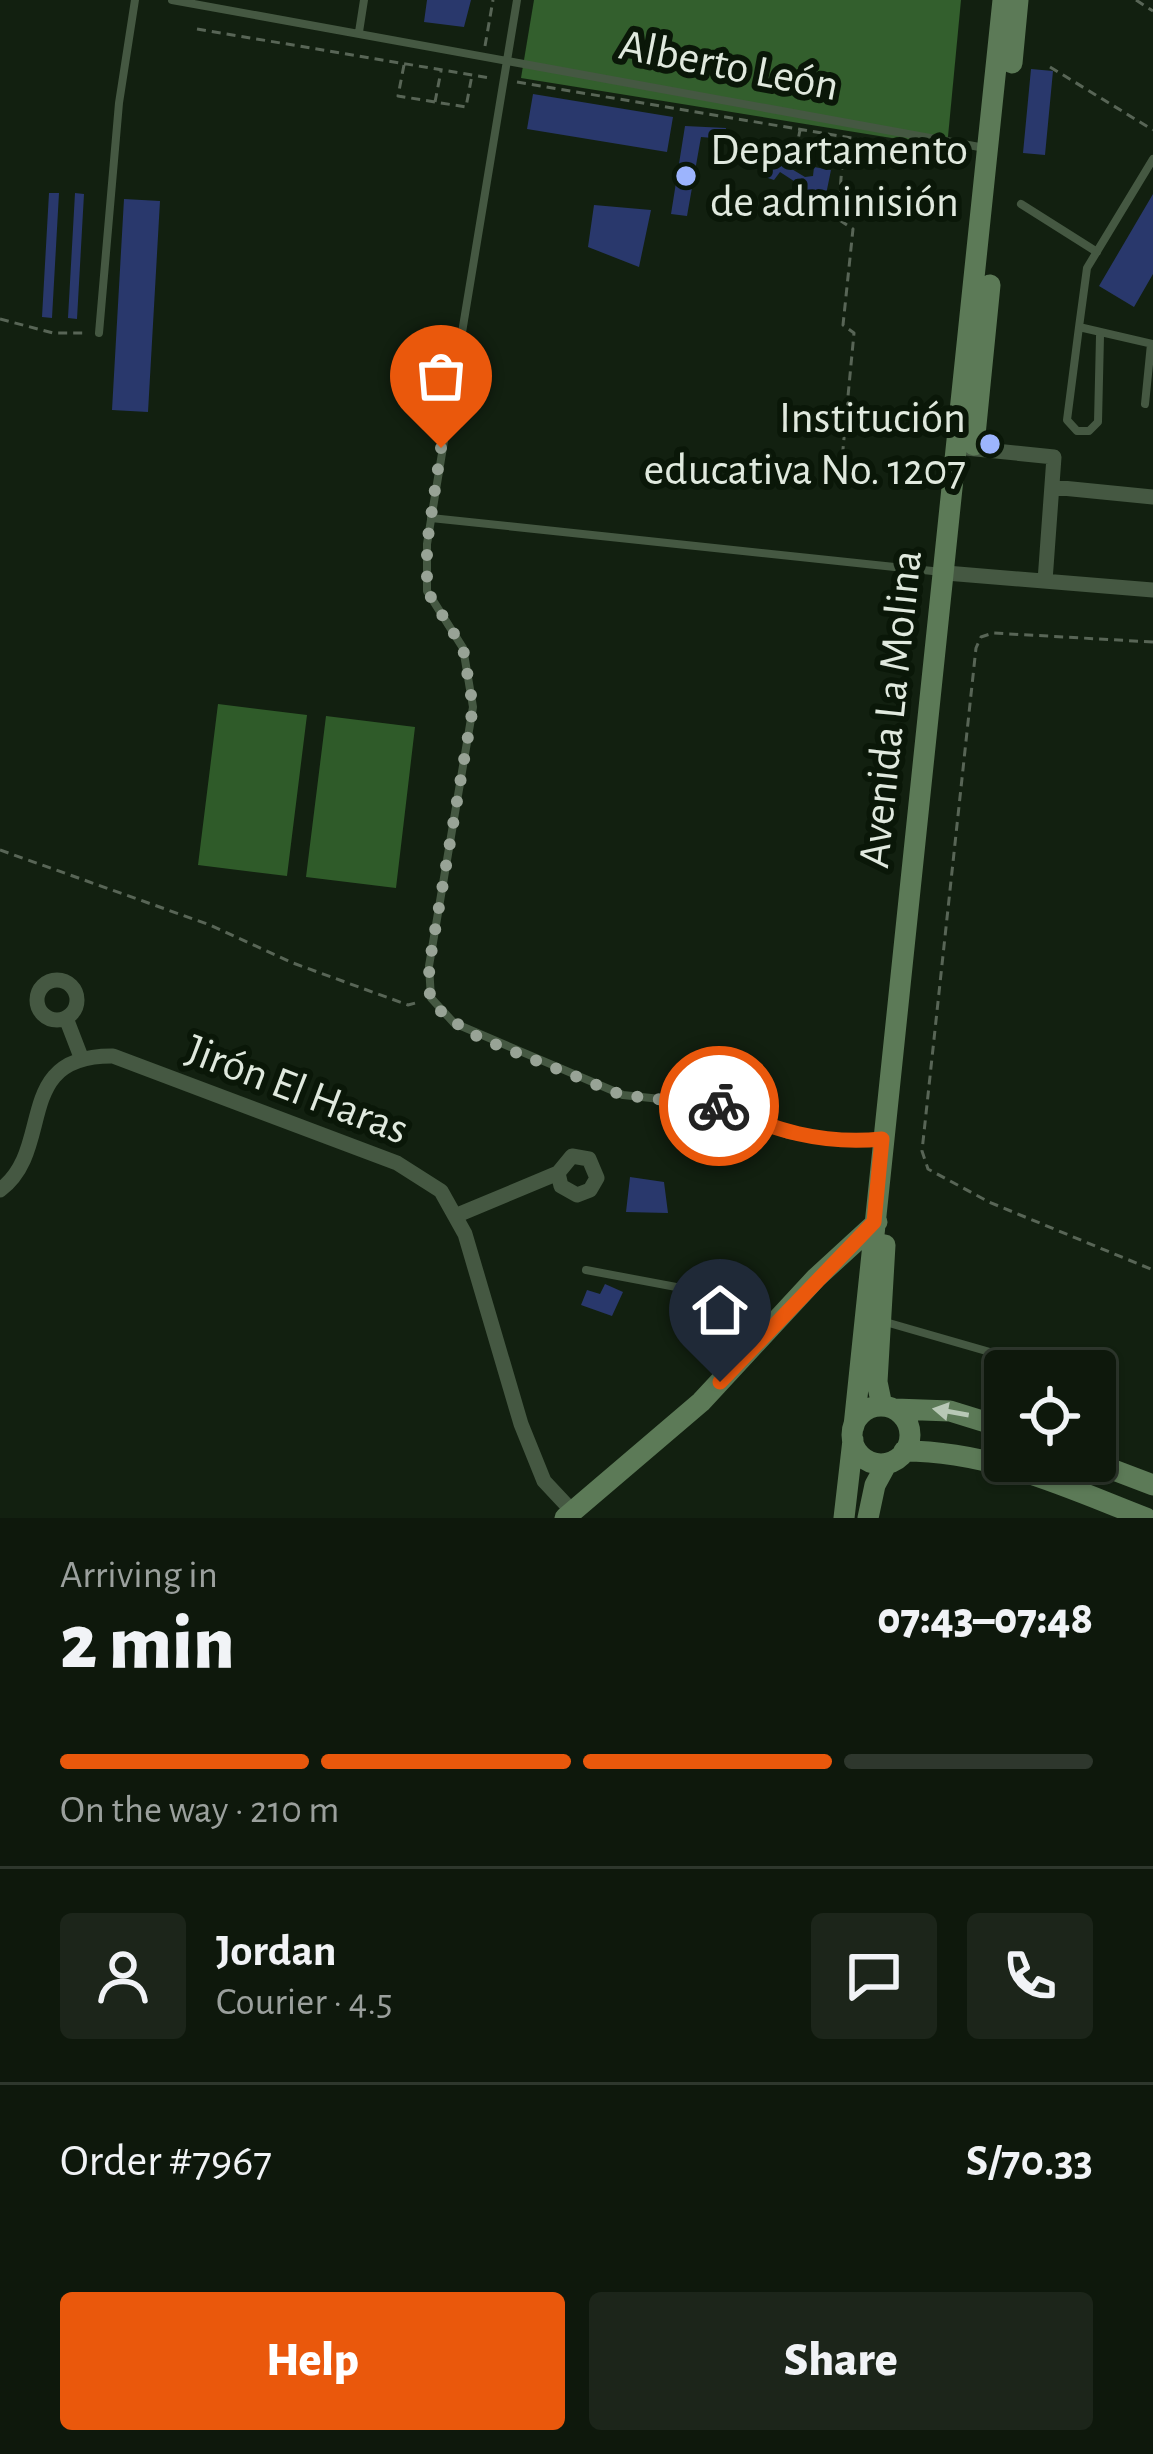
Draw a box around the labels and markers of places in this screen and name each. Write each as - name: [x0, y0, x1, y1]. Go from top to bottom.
- place label: Departamento de adminisión: [710, 128, 968, 225]
- marker: Departamento de adminisión: [673, 163, 699, 189]
- pin: [390, 325, 492, 448]
- place label: Institución educativa No. 1207: [644, 396, 966, 493]
- marker: Institución educativa No. 1207: [977, 431, 1003, 457]
- pin: [669, 1259, 771, 1382]

